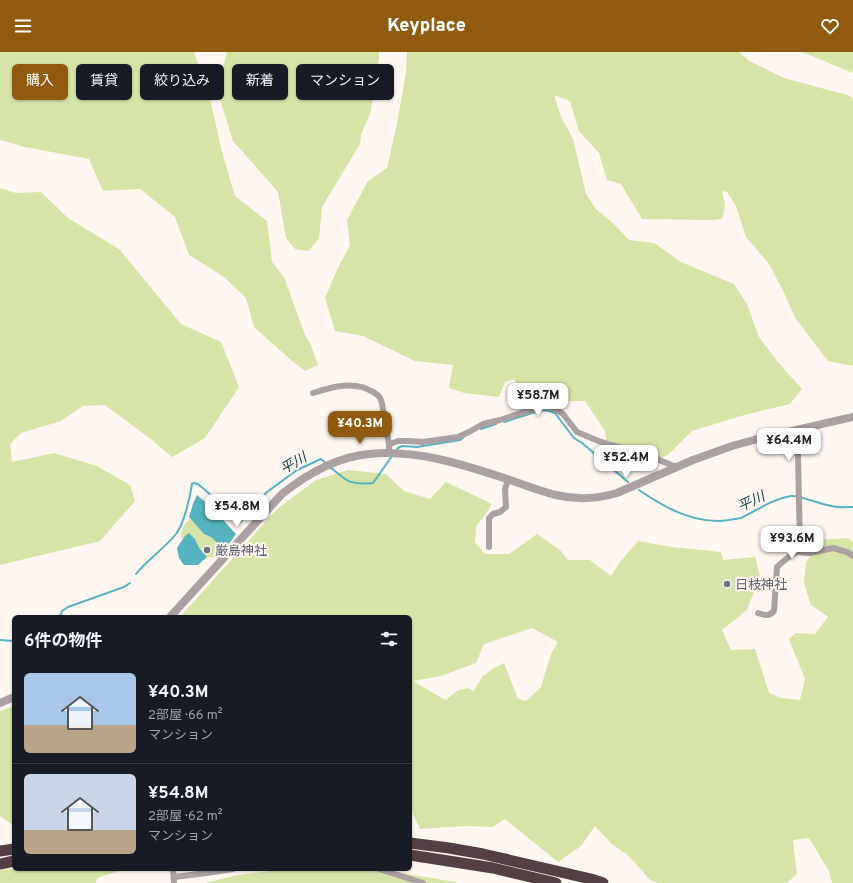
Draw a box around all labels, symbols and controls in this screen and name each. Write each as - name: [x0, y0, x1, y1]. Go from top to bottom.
- icon: menu: [12, 15, 34, 37]
- text: Keyplace: [387, 15, 466, 38]
- icon: heart: [819, 15, 841, 37]
- chip: 購入: [12, 64, 68, 100]
- chip: 賃貸: [76, 64, 132, 100]
- chip: 絞り込み: [140, 64, 224, 100]
- chip: 新着: [232, 64, 288, 100]
- chip: マンション: [296, 64, 394, 100]
- pin: ¥58.7M: [505, 383, 571, 417]
- text: ¥58.7M: [516, 388, 560, 404]
- pin: ¥40.3M: [327, 411, 393, 445]
- text: ¥40.3M: [337, 416, 383, 432]
- pin: ¥64.4M: [756, 428, 822, 462]
- text: ¥64.4M: [766, 433, 812, 449]
- pin: ¥52.4M: [593, 445, 659, 479]
- water label: 平川: [277, 449, 312, 479]
- text: ¥52.4M: [603, 450, 649, 466]
- water label: 平川: [735, 488, 770, 516]
- pin: ¥54.8M: [204, 494, 270, 528]
- text: ¥54.8M: [214, 499, 260, 515]
- pin: ¥93.6M: [759, 526, 825, 560]
- text: ¥93.6M: [769, 531, 815, 547]
- place label: 厳島神社: [215, 544, 267, 560]
- marker: 厳島神社: [202, 545, 212, 555]
- place label: 日枝神社: [735, 578, 787, 594]
- marker: 日枝神社: [722, 579, 732, 589]
- icon: filters: [378, 628, 400, 650]
- text: 6件の物件: [24, 631, 102, 653]
- text: ¥40.3M: [148, 682, 208, 704]
- icon: home: [56, 689, 104, 737]
- text: 2部屋 · 66 m²: [148, 708, 222, 724]
- text: マンション: [148, 728, 213, 744]
- text: ¥54.8M: [148, 783, 208, 805]
- icon: home: [56, 790, 104, 838]
- text: 2部屋 · 62 m²: [148, 809, 223, 825]
- text: マンション: [148, 829, 213, 845]

